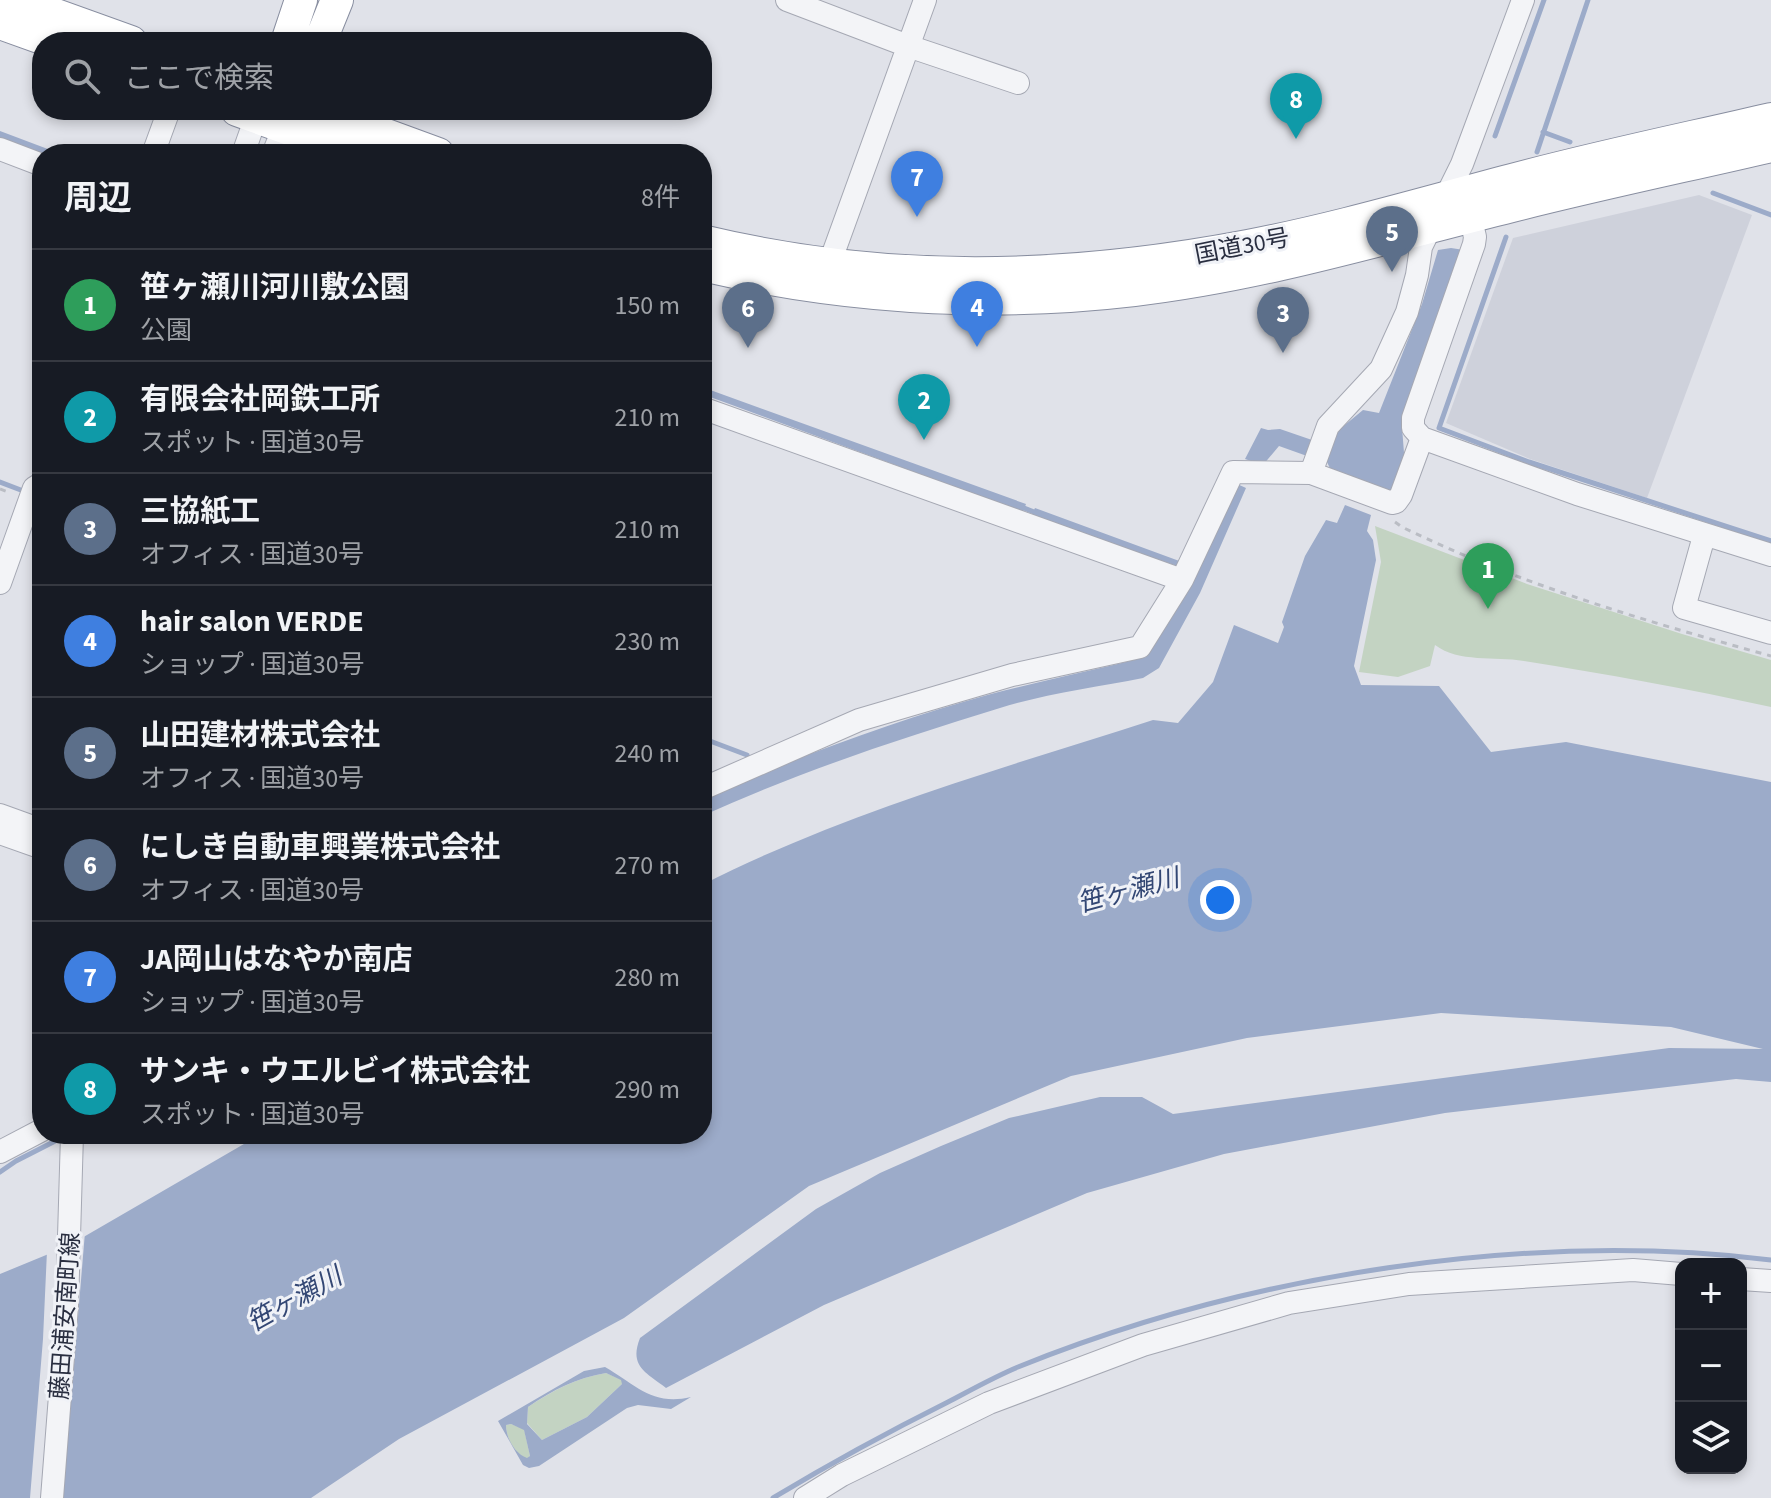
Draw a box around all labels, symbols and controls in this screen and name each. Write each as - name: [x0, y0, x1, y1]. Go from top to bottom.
- search box: [32, 32, 712, 120]
- icon: search: [60, 54, 104, 98]
- text: ここで検索: [124, 57, 274, 100]
- pin: 8: [1270, 73, 1322, 139]
- pin: 7: [891, 151, 943, 217]
- text: 周辺: [64, 174, 132, 223]
- text: 8件: [641, 179, 680, 216]
- pin: 5: [1366, 206, 1418, 272]
- street label: 国道30号: [1192, 220, 1292, 273]
- text: 笹ヶ瀬川河川敷公園: [140, 266, 410, 309]
- pin: 4: [951, 281, 1003, 347]
- pin: 6: [722, 282, 774, 348]
- text: 1: [83, 287, 97, 324]
- text: 150 m: [614, 287, 680, 324]
- pin: 3: [1257, 287, 1309, 353]
- text: 公園: [140, 312, 192, 349]
- pin: 2: [898, 374, 950, 440]
- text: 有限会社岡鉄工所: [140, 378, 380, 421]
- text: 2: [83, 399, 97, 436]
- text: 210 m: [614, 399, 680, 436]
- text: スポット · 国道30号: [140, 424, 365, 461]
- text: 三協紙工: [140, 490, 260, 533]
- text: 3: [83, 511, 97, 548]
- text: 210 m: [614, 511, 680, 548]
- text: オフィス · 国道30号: [140, 536, 364, 573]
- pin: 1: [1462, 543, 1514, 609]
- text: hair salon VERDE: [140, 600, 364, 643]
- text: 4: [83, 623, 97, 660]
- text: 230 m: [614, 623, 680, 660]
- text: ショップ · 国道30号: [140, 646, 365, 683]
- text: 山田建材株式会社: [140, 714, 380, 757]
- text: 5: [83, 735, 97, 772]
- text: 240 m: [614, 735, 680, 772]
- text: オフィス · 国道30号: [140, 760, 364, 797]
- text: にしき自動車興業株式会社: [140, 826, 500, 869]
- text: 6: [83, 847, 97, 884]
- text: 270 m: [614, 847, 680, 884]
- water label: 笹ヶ瀬川: [1073, 858, 1186, 922]
- text: オフィス · 国道30号: [140, 872, 364, 909]
- your location: [1200, 880, 1240, 920]
- text: JA岡山はなやか南店: [140, 938, 412, 981]
- text: 7: [83, 959, 97, 996]
- text: 280 m: [614, 959, 680, 996]
- text: ショップ · 国道30号: [140, 984, 365, 1021]
- text: サンキ・ウエルビイ株式会社: [140, 1050, 530, 1093]
- text: 8: [83, 1071, 97, 1108]
- text: 290 m: [614, 1071, 680, 1108]
- text: スポット · 国道30号: [140, 1096, 365, 1133]
- street label: 藤田浦安南町線: [42, 1231, 89, 1401]
- water label: 笹ヶ瀬川: [240, 1257, 351, 1341]
- map controls: [1675, 1258, 1747, 1474]
- button: +: [1675, 1258, 1747, 1330]
- button: −: [1675, 1330, 1747, 1402]
- button: layers: [1675, 1402, 1747, 1474]

